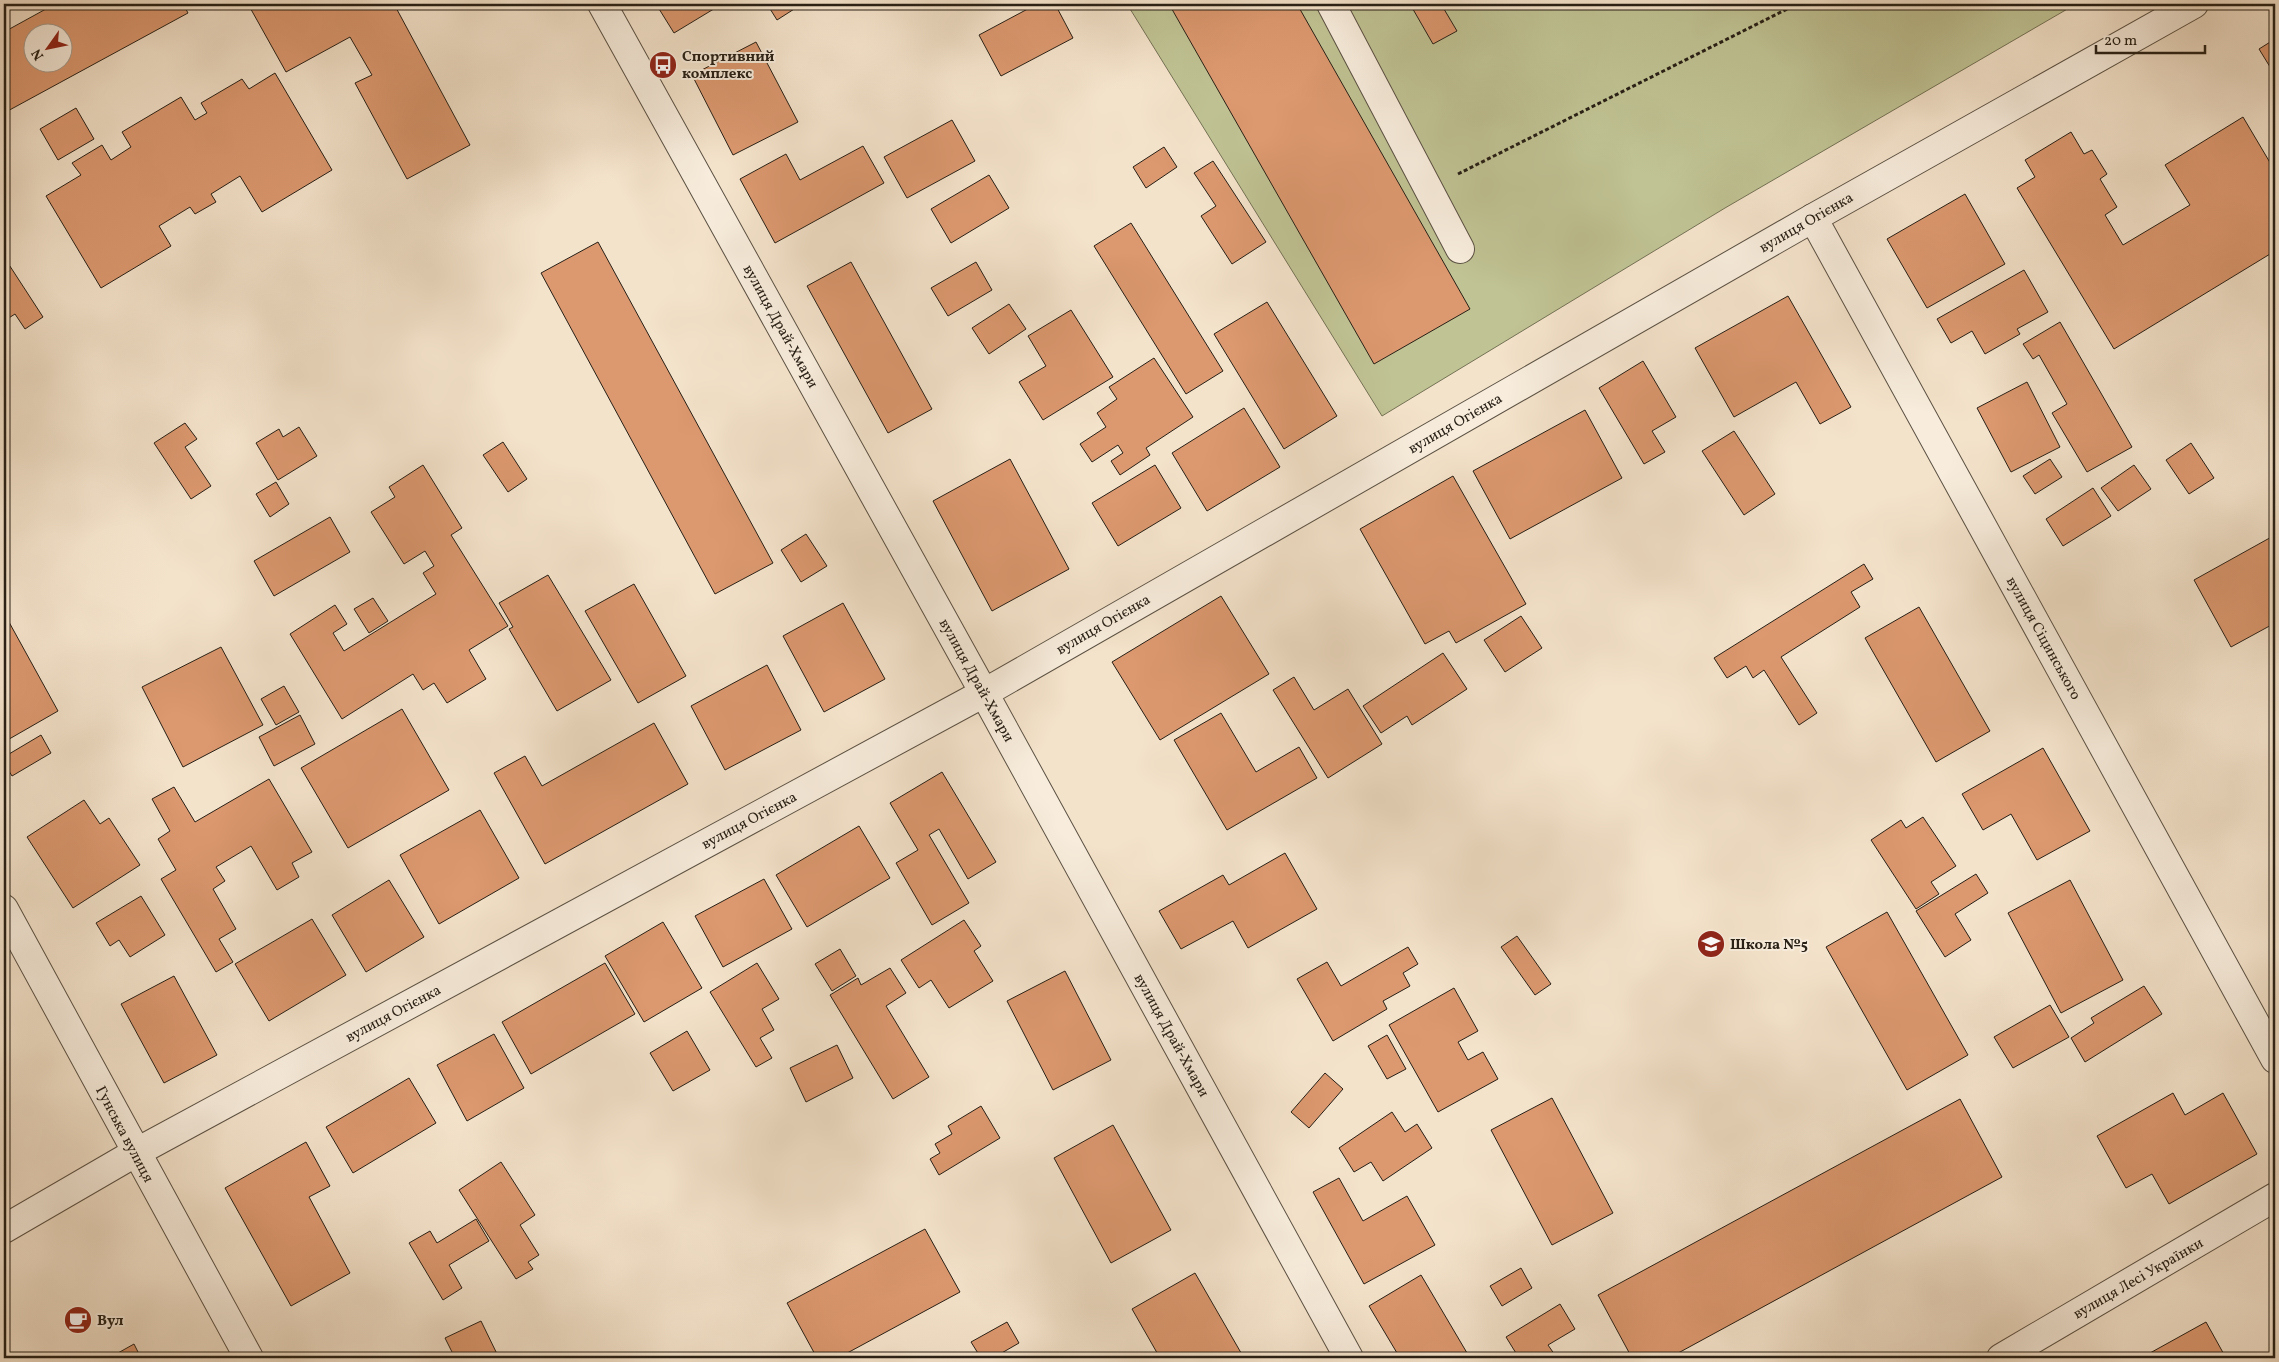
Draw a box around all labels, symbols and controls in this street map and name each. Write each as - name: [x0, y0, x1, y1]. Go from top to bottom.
- north arrow: [22, 22, 72, 72]
- scale bar: [2096, 22, 2205, 54]
- text: 20 m: [2104, 31, 2137, 52]
- text: N: [28, 45, 49, 64]
- place label: Спортивний комплекс: [682, 47, 775, 85]
- bus stop icon: Спортивний комплекс: [648, 50, 678, 80]
- street label: вулиця Огієнка: [1756, 188, 1858, 259]
- street label: вулиця Драй-Хмари: [737, 261, 822, 392]
- street label: вулиця Огієнка: [1405, 389, 1507, 460]
- street label: вулиця Сіцинського: [2000, 573, 2085, 704]
- street label: вулиця Огієнка: [1053, 590, 1155, 661]
- street label: вулиця Драй-Хмари: [933, 615, 1018, 746]
- street label: вулиця Огієнка: [698, 787, 801, 855]
- school or university icon: Школа №5: [1696, 929, 1726, 959]
- place label: Школа №5: [1730, 935, 1808, 956]
- street label: вулиця Драй-Хмари: [1128, 970, 1213, 1101]
- street label: вулиця Огієнка: [342, 980, 445, 1048]
- street label: Гунська вулиця: [89, 1083, 158, 1187]
- street label: вулиця Лесі Українки: [2070, 1233, 2208, 1325]
- cafe icon: Вул: [63, 1305, 93, 1335]
- place label: Вул: [97, 1311, 124, 1332]

